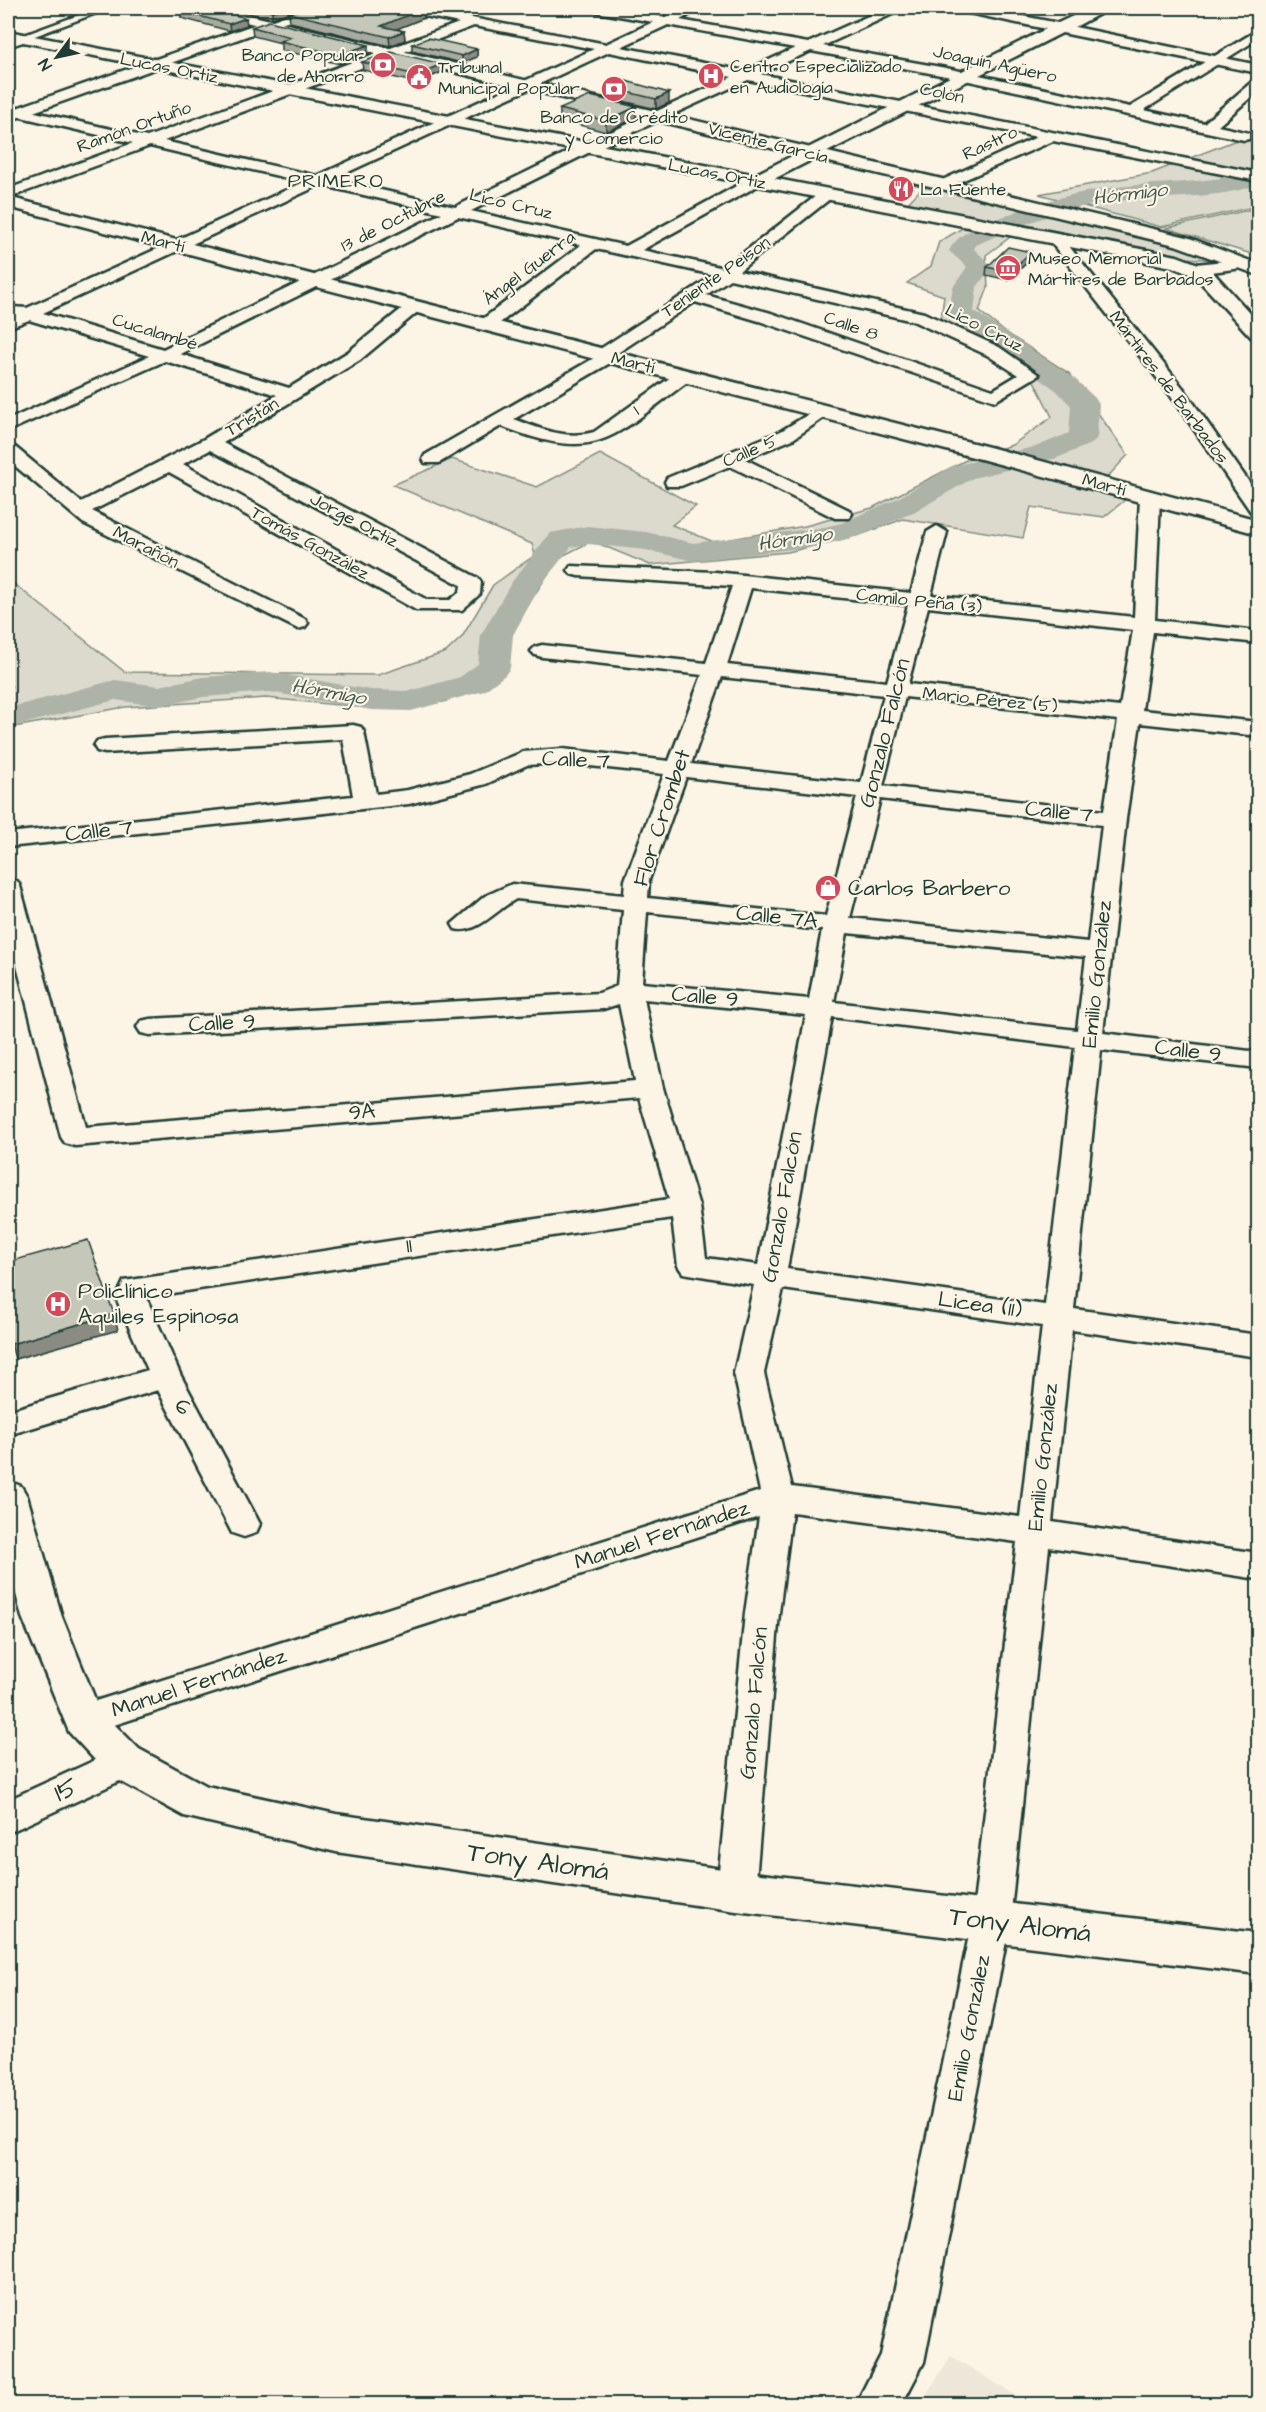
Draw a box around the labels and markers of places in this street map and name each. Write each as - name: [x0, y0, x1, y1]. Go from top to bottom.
- place label: Banco Popular de Ahorro: [242, 43, 364, 89]
- bank icon: Banco Popular de Ahorro: [368, 50, 398, 80]
- place label: Centro Especializado en Audiología: [730, 54, 902, 101]
- place label: Tribunal Municipal Popular: [438, 55, 580, 101]
- hospital icon: Centro Especializado en Audiología: [696, 61, 726, 91]
- public building icon: Tribunal Municipal Popular: [404, 62, 434, 92]
- bank icon: Banco de Crédito y Comercio: [599, 74, 629, 104]
- place label: Banco de Crédito y Comercio: [540, 105, 688, 152]
- restaurant icon: La Fuente: [886, 174, 916, 204]
- place label: La Fuente: [920, 177, 1006, 202]
- place label: Museo Memorial Mártires de Barbados: [1028, 246, 1214, 292]
- museum icon: Museo Memorial Mártires de Barbados: [993, 253, 1023, 283]
- shop icon: Carlos Barbero: [813, 873, 843, 903]
- place label: Carlos Barbero: [848, 873, 1011, 904]
- place label: Policlínico Aquiles Espinosa: [78, 1276, 238, 1332]
- hospital icon: Policlínico Aquiles Espinosa: [43, 1289, 73, 1319]

